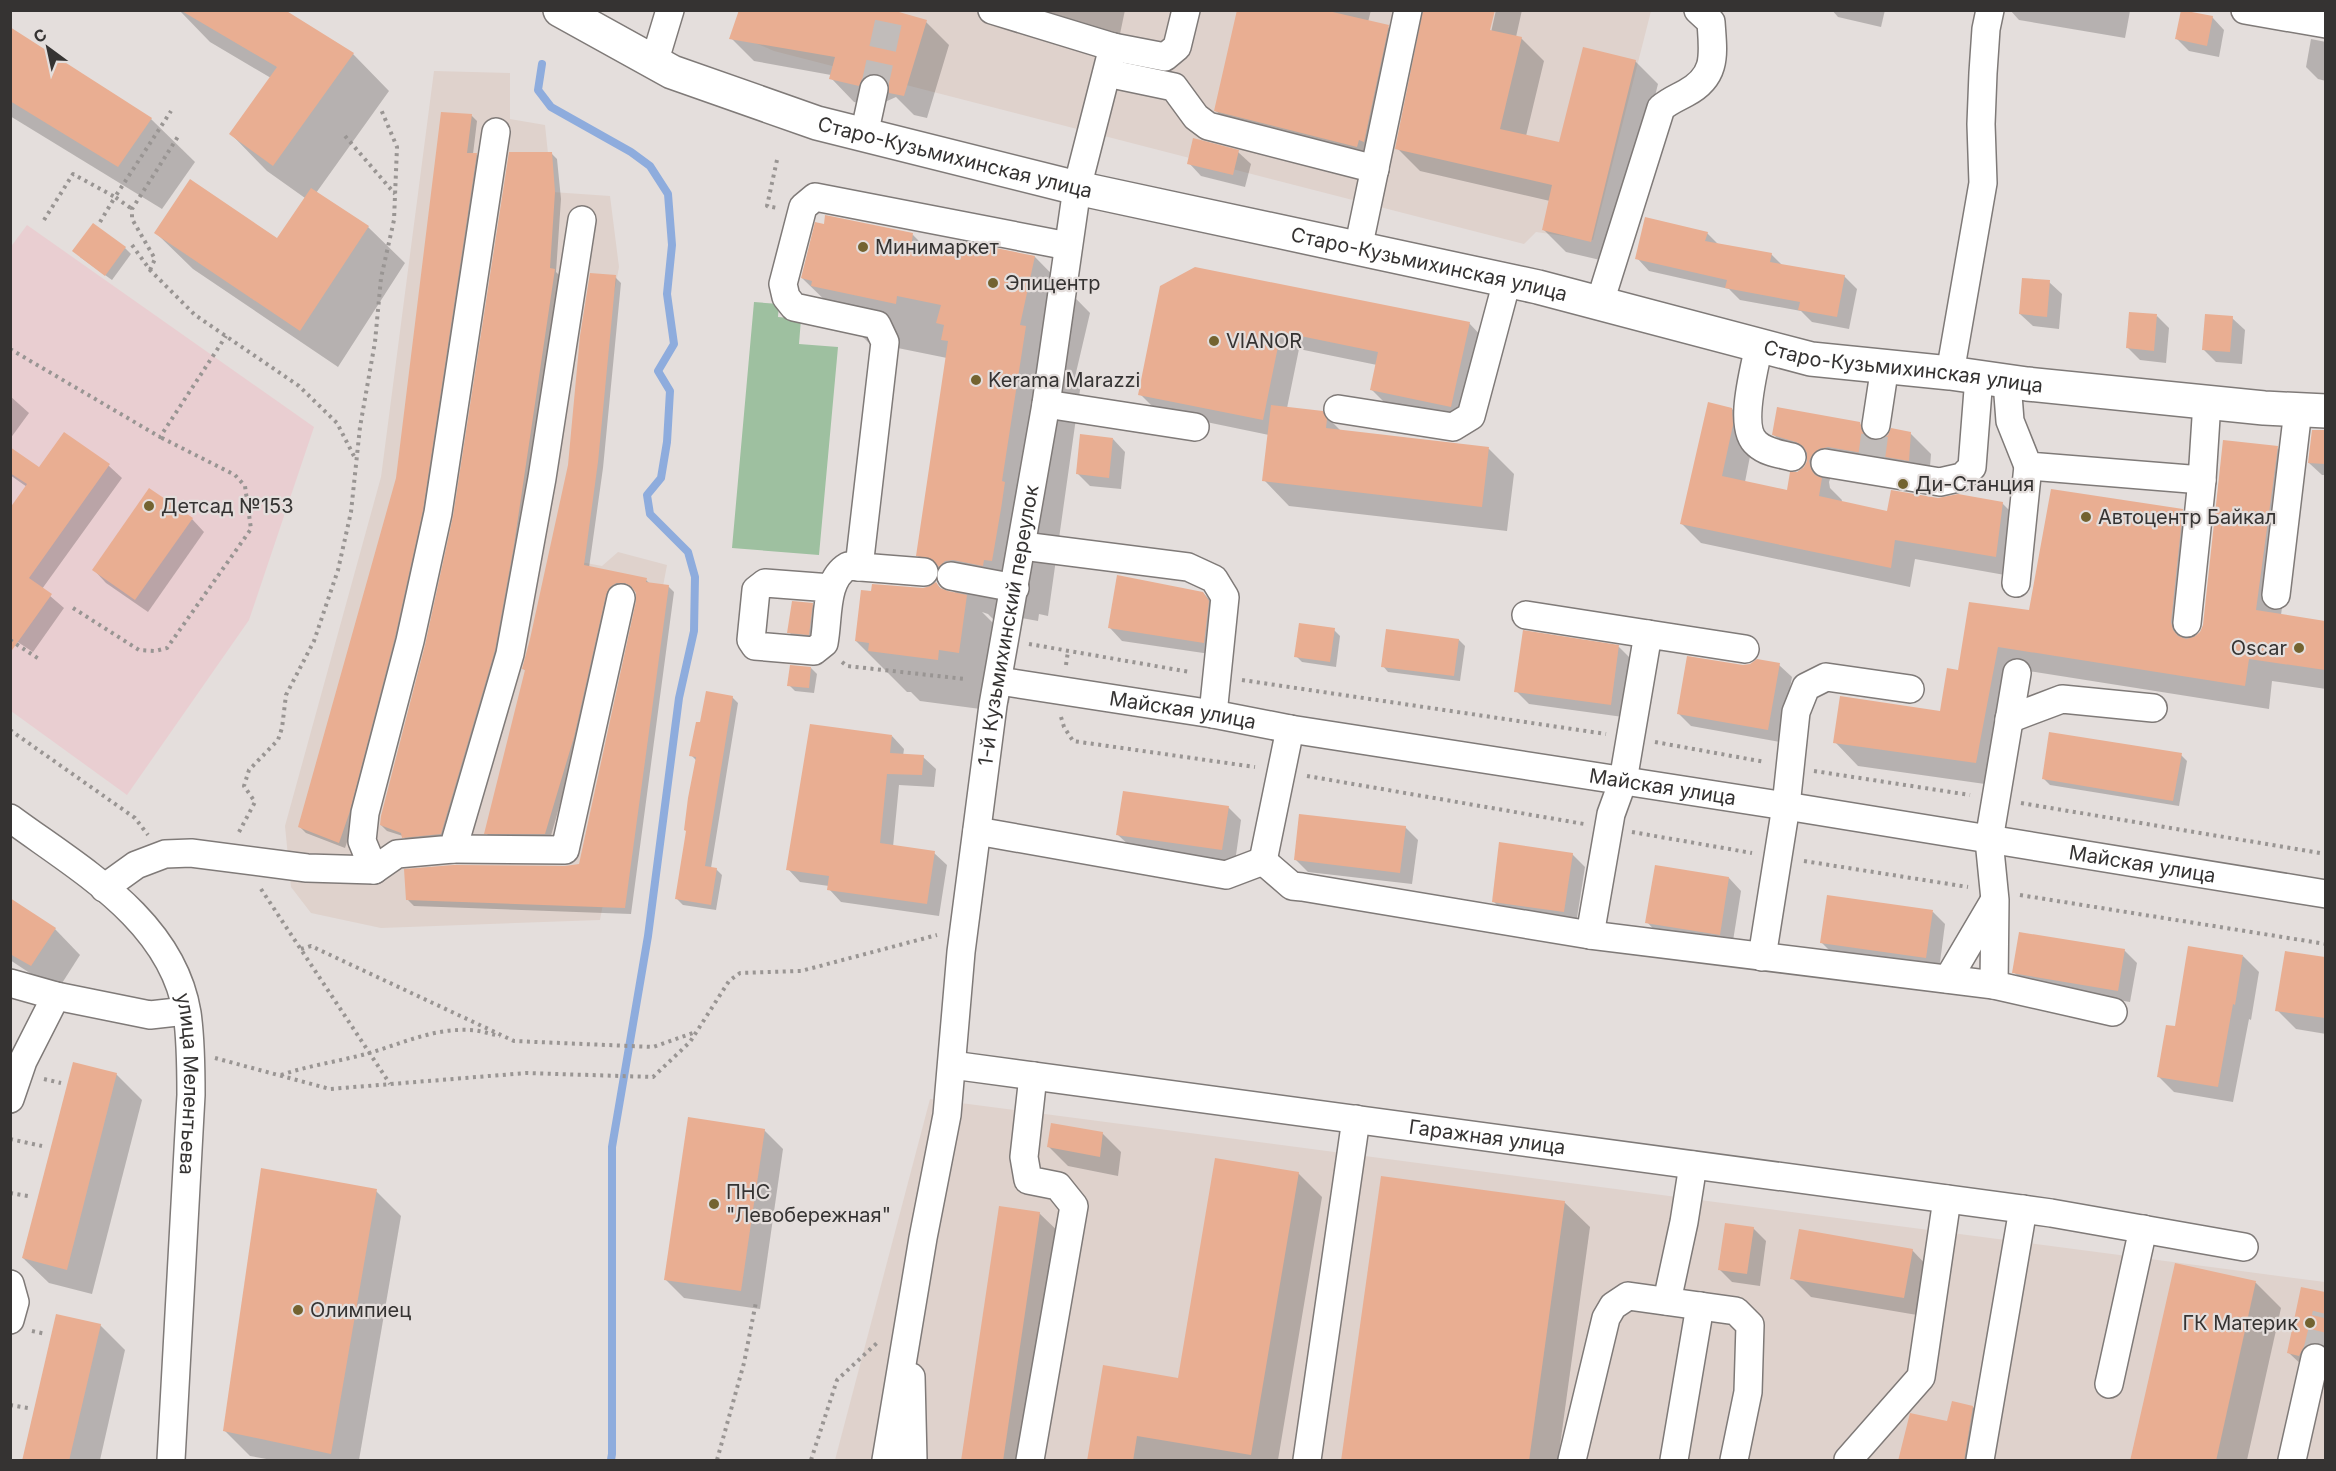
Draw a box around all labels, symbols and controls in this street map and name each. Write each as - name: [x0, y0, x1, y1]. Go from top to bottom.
- north arrow: [18, 18, 78, 78]
- text: С: [29, 24, 50, 47]
- street label: Старо-Кузьмихинская улица: [815, 112, 1095, 203]
- street label: Старо-Кузьмихинская улица: [1289, 222, 1570, 306]
- place label: Минимаркет: [875, 235, 999, 259]
- marker: Минимаркет: [856, 240, 870, 254]
- place label: Эпицентр: [1005, 271, 1101, 295]
- marker: Эпицентр: [986, 276, 1000, 290]
- place label: VIANOR: [1226, 329, 1302, 353]
- marker: VIANOR: [1207, 334, 1221, 348]
- street label: Старо-Кузьмихинская улица: [1761, 335, 2044, 398]
- place label: Kerama Marazzi: [988, 368, 1140, 392]
- marker: Kerama Marazzi: [969, 373, 983, 387]
- place label: Ди-Станция: [1915, 472, 2034, 496]
- marker: Ди-Станция: [1896, 477, 1910, 491]
- street label: 1-й Кузьмихинский переулок: [973, 483, 1044, 767]
- place label: Детсад №153: [161, 494, 294, 518]
- marker: Детсад №153: [142, 499, 156, 513]
- place label: Автоцентр Байкал: [2098, 505, 2277, 529]
- marker: Автоцентр Байкал: [2079, 510, 2093, 524]
- place label: Oscar: [2231, 636, 2287, 660]
- marker: Oscar: [2292, 641, 2306, 655]
- street label: Майская улица: [1108, 686, 1258, 734]
- street label: Майская улица: [1587, 764, 1738, 810]
- street label: Майская улица: [2067, 840, 2217, 888]
- street label: улица Мелентьева: [171, 990, 203, 1176]
- street label: Гаражная улица: [1407, 1115, 1567, 1159]
- place label: ПНС "Левобережная": [726, 1180, 891, 1227]
- marker: ПНС "Левобережная": [707, 1197, 721, 1211]
- place label: Олимпиец: [310, 1298, 411, 1322]
- marker: Олимпиец: [291, 1303, 305, 1317]
- place label: ГК Материк: [2183, 1311, 2298, 1335]
- marker: ГК Материк: [2303, 1316, 2317, 1330]

